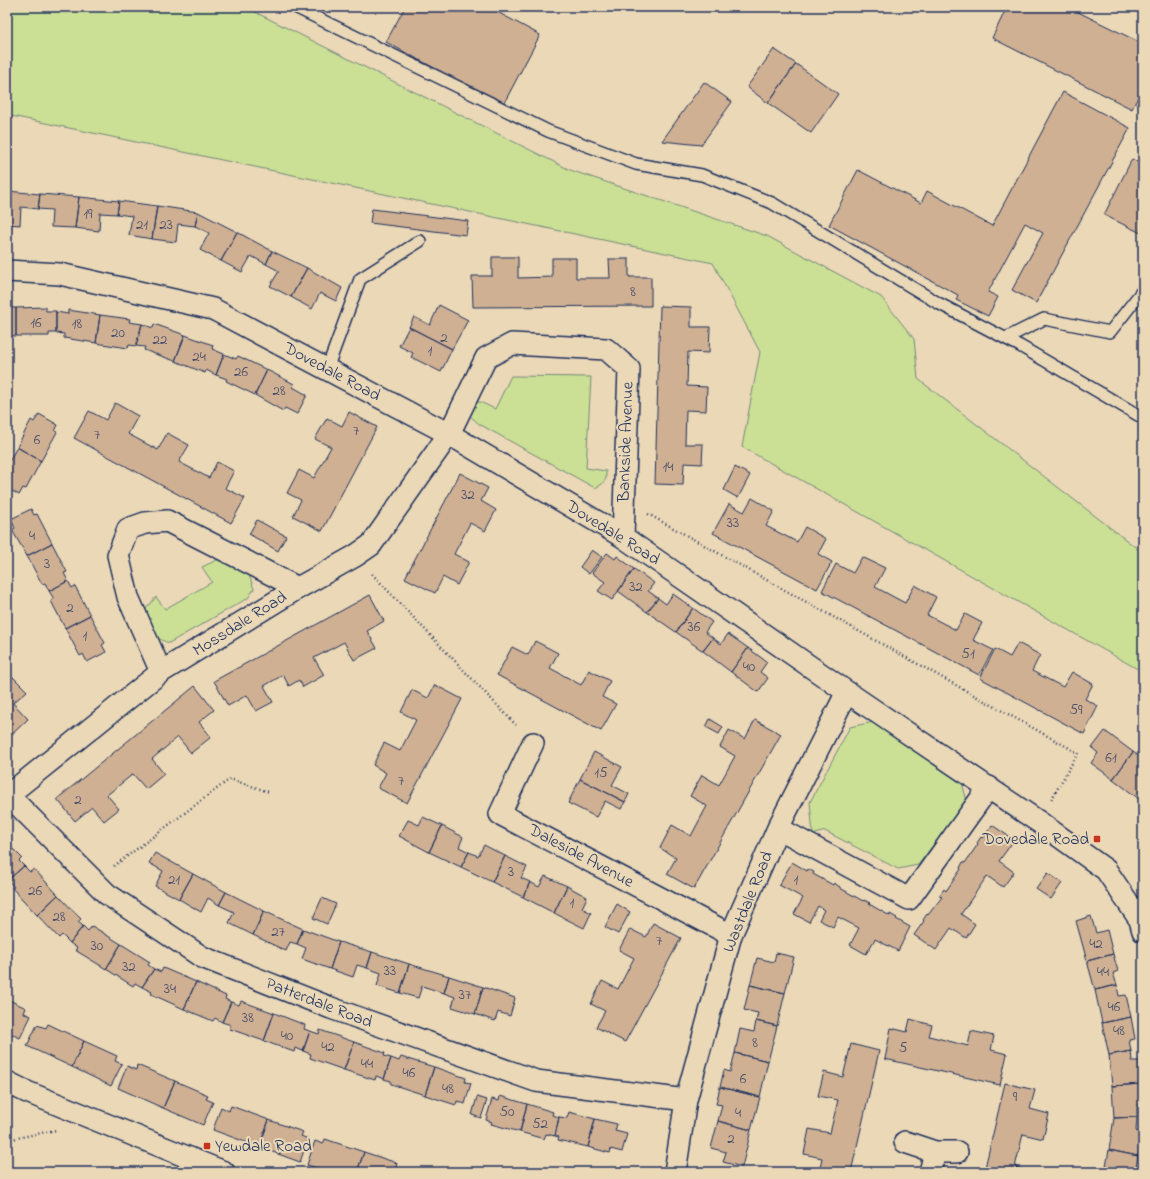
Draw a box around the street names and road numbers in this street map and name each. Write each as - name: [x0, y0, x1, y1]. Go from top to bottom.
- street label: Dovedale Road: [278, 336, 385, 408]
- street label: Bankside Avenue: [611, 381, 641, 504]
- street label: Dovedale Road: [560, 494, 665, 572]
- street label: Mossdale Road: [188, 585, 292, 663]
- street label: Daleside Avenue: [523, 817, 638, 894]
- street label: Wastdale Road: [716, 847, 780, 956]
- street label: Patterdale Road: [262, 971, 377, 1035]

